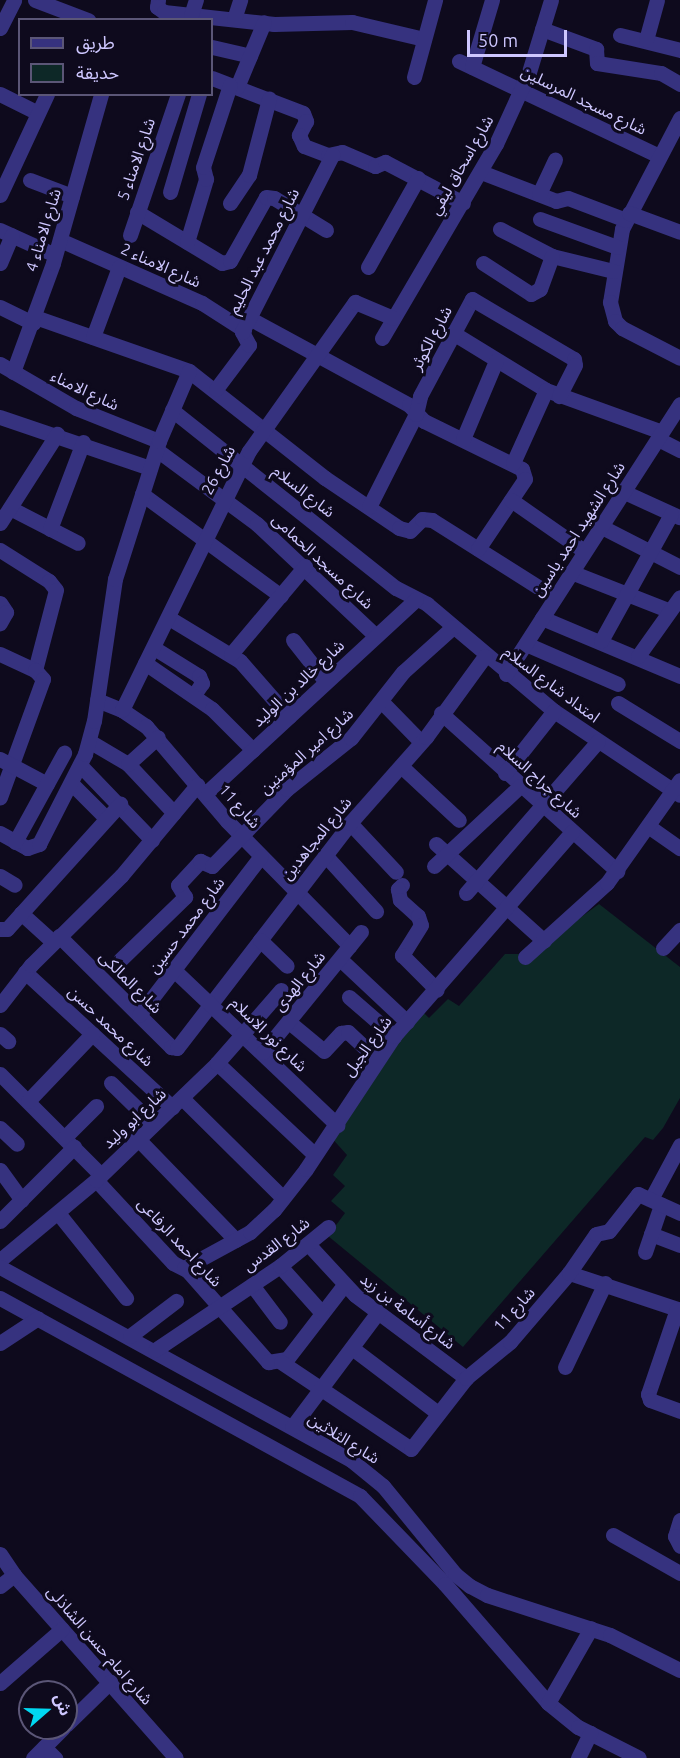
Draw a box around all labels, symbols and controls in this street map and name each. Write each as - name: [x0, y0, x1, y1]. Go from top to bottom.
- legend: [18, 18, 213, 96]
- scale bar: [470, 18, 570, 56]
- text: 50 m: [478, 30, 518, 50]
- text: طريق: [76, 32, 115, 52]
- street label: شارع مسجد المرسلين: [518, 61, 650, 139]
- text: حديقة: [76, 62, 119, 82]
- street label: شارع اسحاق ليفي: [425, 112, 497, 218]
- street label: شارع الامناء 5: [113, 115, 159, 203]
- street label: شارع محمد عبد الحليم: [223, 185, 303, 317]
- street label: شارع الامناء 4: [21, 186, 65, 274]
- street label: شارع الامناء 2: [118, 239, 204, 291]
- street label: شارع الكوثر: [406, 303, 456, 373]
- street label: شارع الامناء: [48, 366, 122, 414]
- street label: شارع 26: [197, 442, 239, 498]
- street label: شارع الشهيد احمد ياسين: [527, 458, 629, 600]
- street label: شارع السلام: [269, 461, 339, 521]
- street label: شارع مسجد الحمامى: [268, 509, 378, 613]
- street label: شارع خالد بن الوليد: [248, 635, 348, 731]
- street label: امتداد شارع السلام: [500, 642, 604, 726]
- street label: شارع امير المؤمنين: [255, 704, 357, 798]
- street label: شارع جراج السلام: [494, 736, 586, 822]
- street label: شارع 11: [215, 780, 265, 832]
- street label: شارع المجاهدين: [277, 793, 355, 883]
- street label: شارع محمد حسين: [144, 873, 228, 977]
- street label: شارع المالكى: [96, 947, 166, 1017]
- street label: شارع الهدى: [269, 947, 329, 1015]
- street label: شارع محمد حسن: [64, 982, 158, 1070]
- street label: شارع نور الاسلام: [227, 993, 311, 1075]
- street label: شارع الجبل: [339, 1012, 395, 1080]
- street label: شارع ابو وليد: [98, 1084, 170, 1152]
- street label: شارع احمد الرفاعى: [134, 1193, 226, 1291]
- street label: شارع القدس: [239, 1213, 313, 1275]
- street label: شارع أسامة بن زيد: [357, 1269, 459, 1353]
- street label: شارع 11: [489, 1283, 539, 1335]
- street label: شارع الثلاثين: [305, 1408, 383, 1468]
- street label: شارع امام حسن الشاذلى: [43, 1582, 157, 1708]
- north arrow: [18, 1680, 78, 1740]

